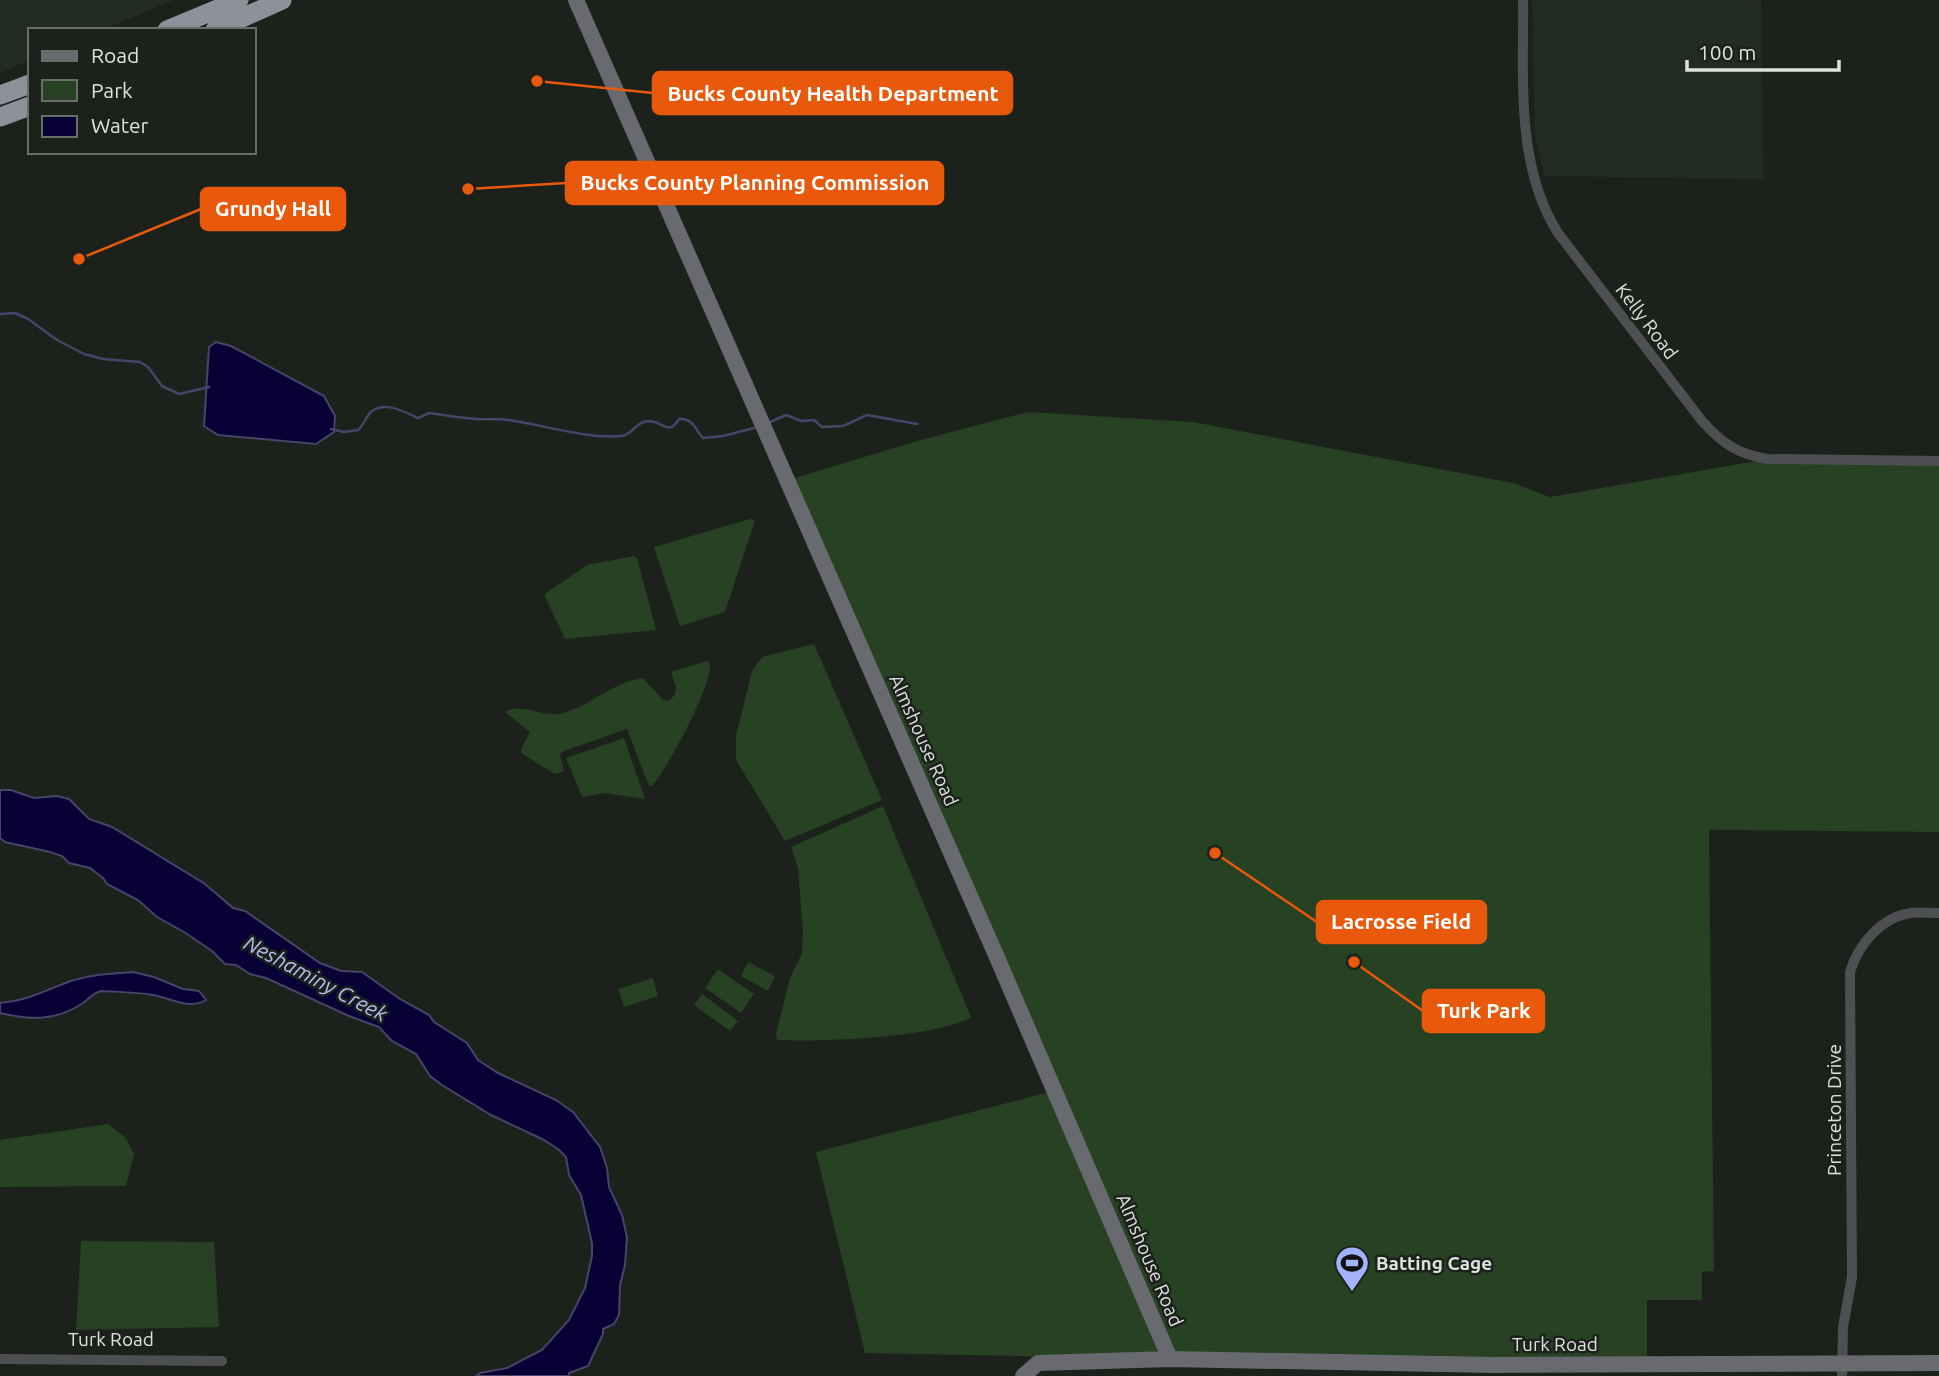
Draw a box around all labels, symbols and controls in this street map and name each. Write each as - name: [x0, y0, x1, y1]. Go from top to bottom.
- legend: [28, 28, 256, 154]
- scale bar: [1687, 28, 1839, 72]
- text: 100 m: [1698, 40, 1756, 64]
- text: Road: [91, 43, 139, 67]
- callout: Bucks County Health Department: [653, 72, 1012, 114]
- text: Park: [91, 78, 133, 102]
- text: Bucks County Health Department: [668, 81, 998, 105]
- text: Water: [91, 113, 149, 137]
- callout: Bucks County Planning Commission: [566, 162, 943, 204]
- text: Bucks County Planning Commission: [581, 170, 929, 194]
- callout: Grundy Hall: [201, 188, 345, 230]
- text: Grundy Hall: [215, 196, 331, 220]
- street label: Kelly Road: [1611, 279, 1683, 363]
- street label: Almshouse Road: [885, 671, 963, 809]
- callout: Lacrosse Field: [1317, 901, 1486, 943]
- text: Lacrosse Field: [1331, 909, 1471, 933]
- water label: Neshaminy Creek: [240, 930, 392, 1026]
- callout: Turk Park: [1423, 990, 1544, 1032]
- text: Turk Park: [1437, 998, 1531, 1022]
- street label: Princeton Drive: [1823, 1044, 1845, 1176]
- street label: Almshouse Road: [1112, 1190, 1188, 1330]
- sports icon: Batting Cage: [1333, 1244, 1371, 1293]
- place label: Batting Cage: [1376, 1252, 1492, 1274]
- street label: Turk Road: [68, 1328, 154, 1350]
- street label: Turk Road: [1512, 1333, 1598, 1355]

